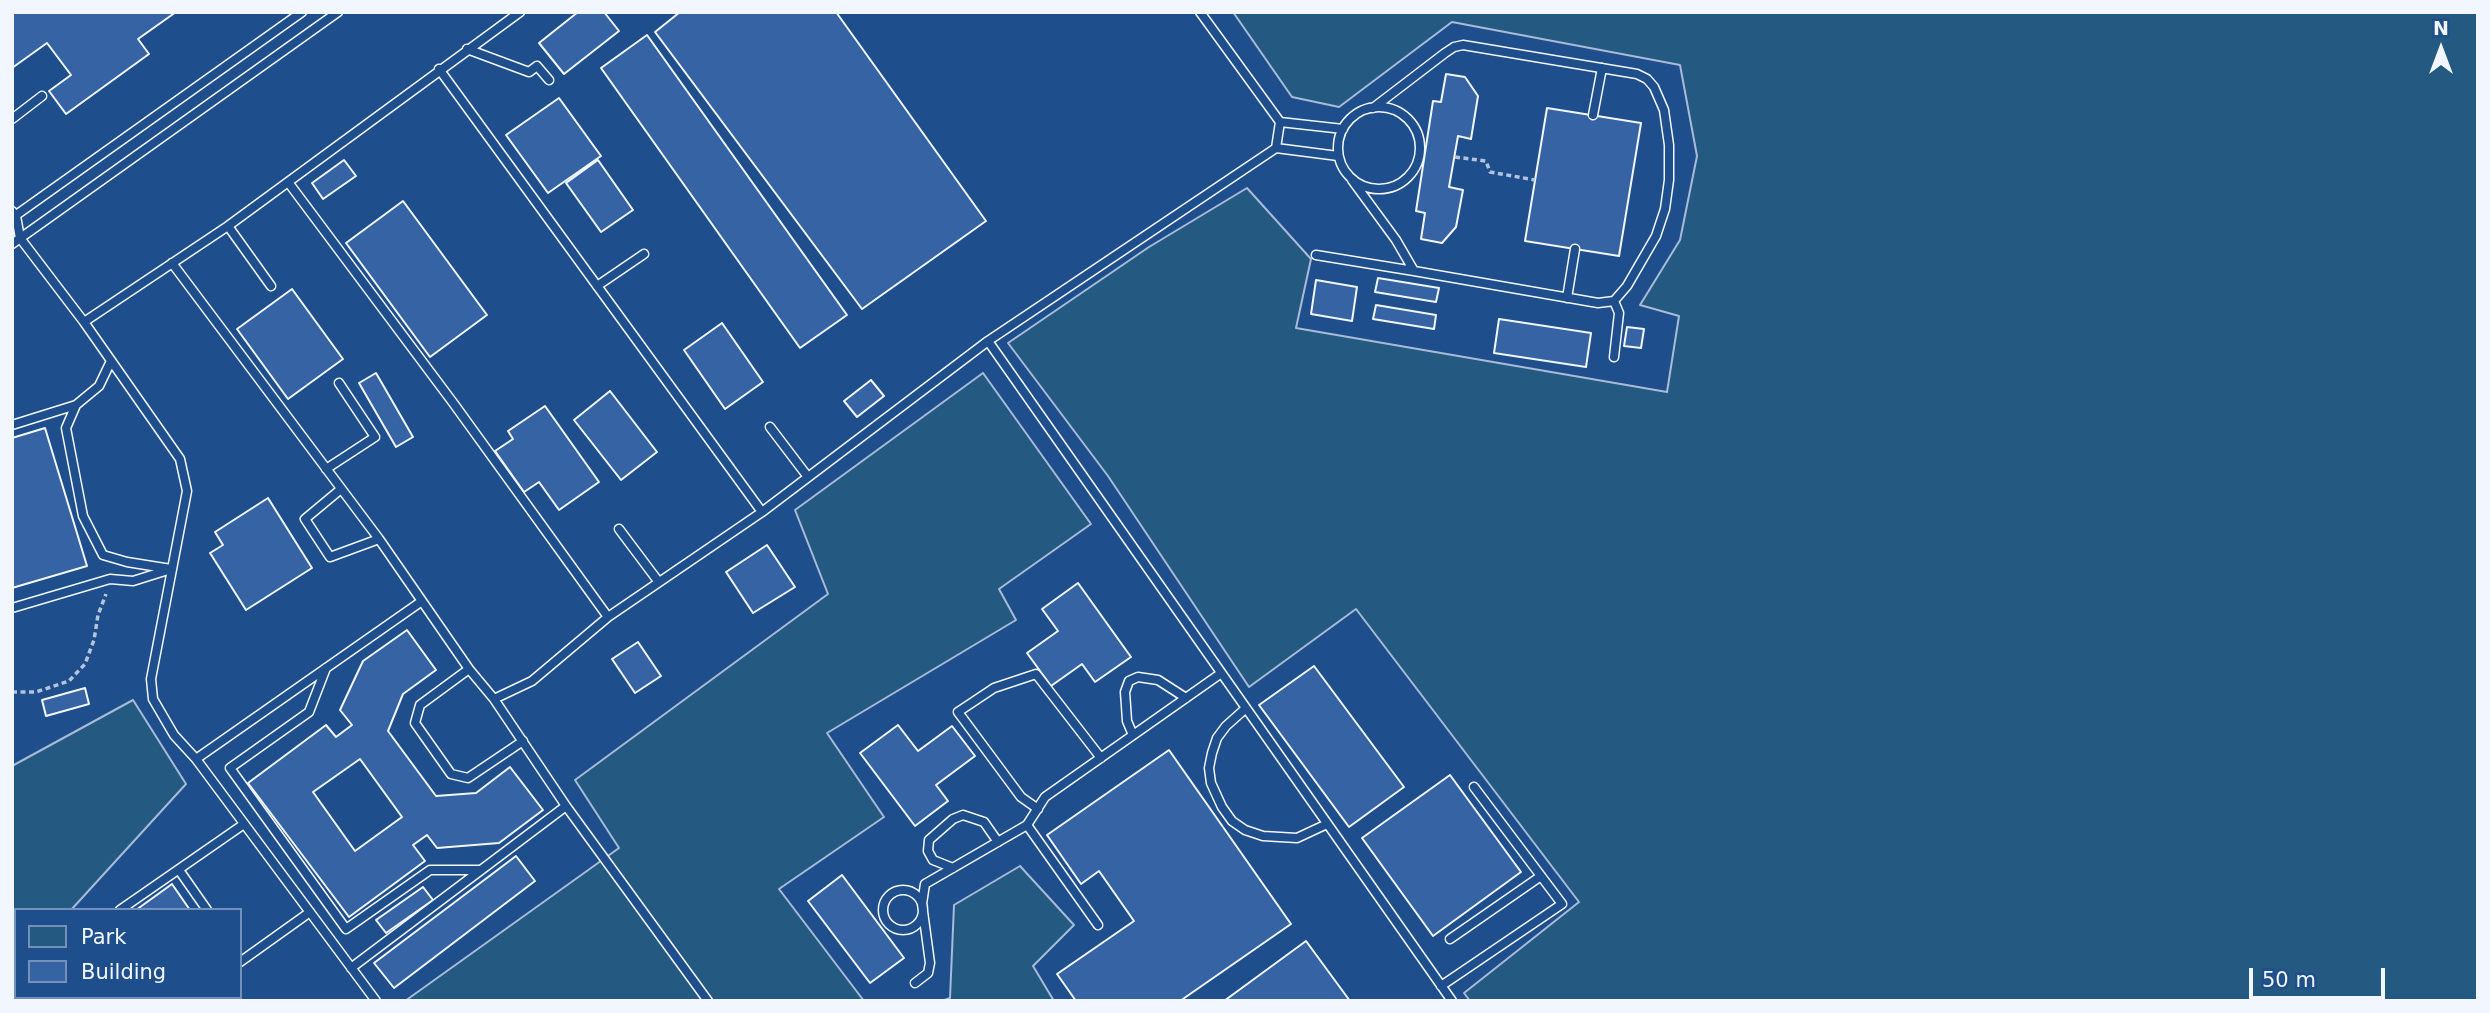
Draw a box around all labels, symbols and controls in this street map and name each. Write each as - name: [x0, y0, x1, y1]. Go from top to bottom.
- north arrow: [2406, 14, 2476, 84]
- text: N: [2433, 17, 2449, 39]
- legend: [14, 908, 242, 999]
- text: Park: [81, 925, 126, 949]
- scale bar: [2252, 954, 2388, 998]
- text: Building: [81, 960, 166, 984]
- text: 50 m: [2262, 968, 2316, 992]

